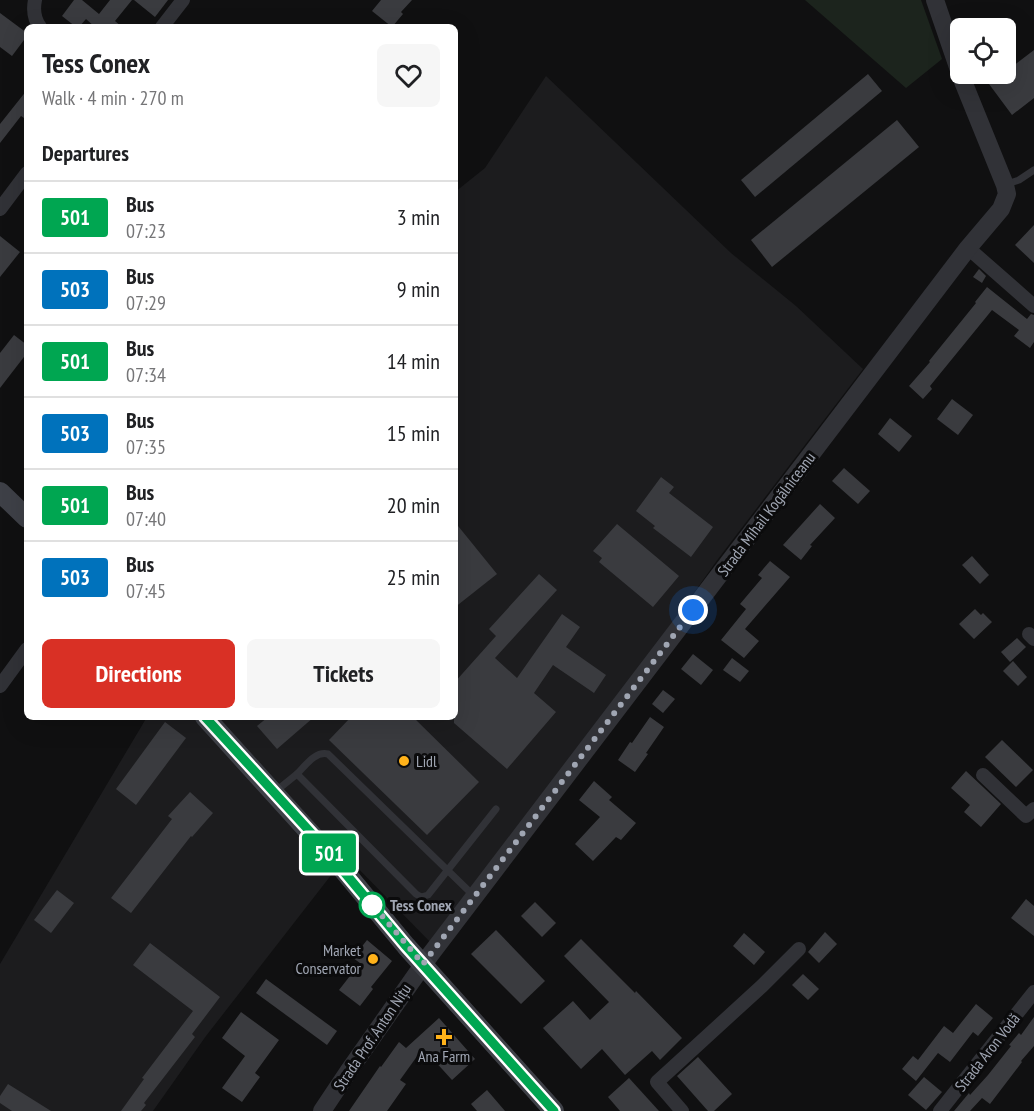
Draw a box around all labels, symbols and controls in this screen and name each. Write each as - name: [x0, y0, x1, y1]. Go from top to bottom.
- map controls: [950, 18, 1016, 84]
- button: locate: [950, 18, 1016, 84]
- text: Tess Conex: [42, 44, 150, 81]
- button: heart: [377, 44, 440, 107]
- text: Walk · 4 min · 270 m: [42, 85, 184, 111]
- text: Departures: [42, 139, 129, 167]
- text: Bus: [126, 190, 154, 218]
- text: 3 min: [397, 203, 440, 231]
- text: 501: [60, 204, 90, 231]
- text: 07:23: [126, 218, 166, 244]
- text: Bus: [126, 262, 154, 290]
- text: 9 min: [397, 275, 440, 303]
- text: 503: [60, 276, 90, 303]
- text: 07:29: [126, 290, 166, 316]
- text: Bus: [126, 334, 154, 362]
- text: 14 min: [387, 347, 440, 375]
- text: 501: [60, 348, 90, 375]
- text: 07:34: [126, 362, 166, 388]
- text: Bus: [126, 406, 154, 434]
- text: 15 min: [387, 419, 440, 447]
- text: 503: [60, 420, 90, 447]
- text: 07:35: [126, 434, 166, 460]
- street label: Strada Mihail Kogălniceanu: [713, 448, 819, 580]
- text: Bus: [126, 478, 154, 506]
- text: 20 min: [387, 491, 440, 519]
- text: 501: [60, 492, 90, 519]
- text: 07:40: [126, 506, 166, 532]
- text: Bus: [126, 550, 154, 578]
- text: 25 min: [387, 563, 440, 591]
- text: 503: [60, 564, 90, 591]
- text: 07:45: [126, 578, 166, 604]
- your location: [678, 595, 708, 625]
- button: Directions: [42, 639, 235, 708]
- button: Tickets: [247, 639, 440, 708]
- place label: Lidl: [416, 751, 437, 771]
- marker: Lidl: [397, 754, 411, 768]
- line badge: 501: [294, 834, 364, 872]
- text: 501: [314, 840, 344, 867]
- marker: Tess Conex: [359, 892, 385, 918]
- place label: Tess Conex: [390, 895, 452, 915]
- place label: Market Conservator: [296, 940, 362, 978]
- marker: Market Conservator: [366, 952, 380, 966]
- street label: Strada Prof. Anton Nițu: [329, 980, 415, 1094]
- street label: Strada Aron Vodă: [950, 1009, 1024, 1095]
- marker: Ana Farm: [437, 1030, 451, 1044]
- place label: Ana Farm: [418, 1046, 470, 1066]

